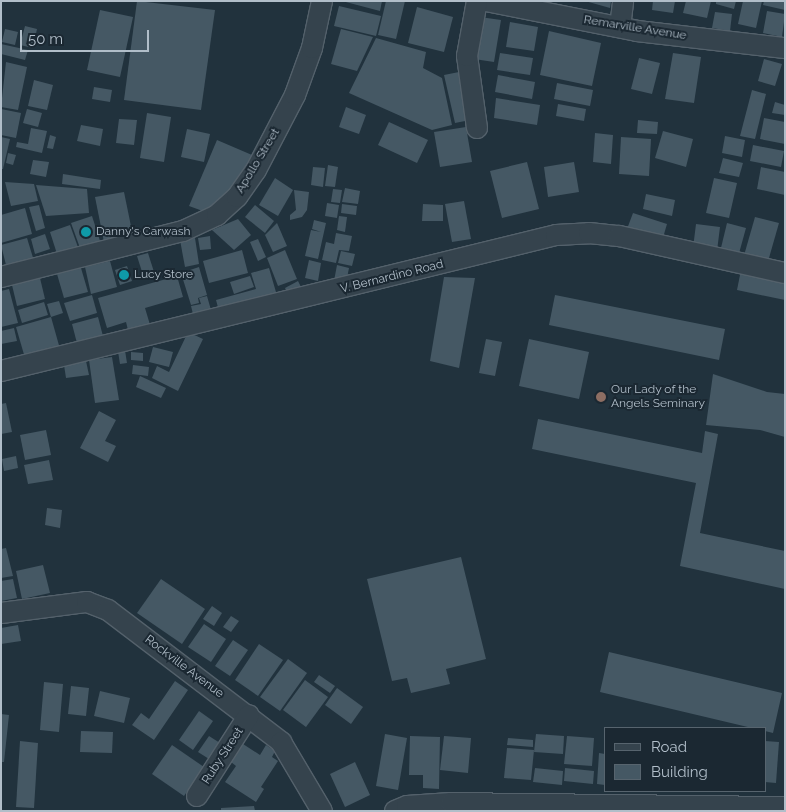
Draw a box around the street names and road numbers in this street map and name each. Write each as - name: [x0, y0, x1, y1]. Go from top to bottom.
- street label: Remarville Avenue: [582, 13, 688, 43]
- street label: Apollo Street: [233, 126, 283, 196]
- street label: V. Bernardino Road: [339, 257, 445, 297]
- street label: Rockville Avenue: [142, 633, 226, 701]
- street label: Ruby Street: [199, 725, 247, 787]

